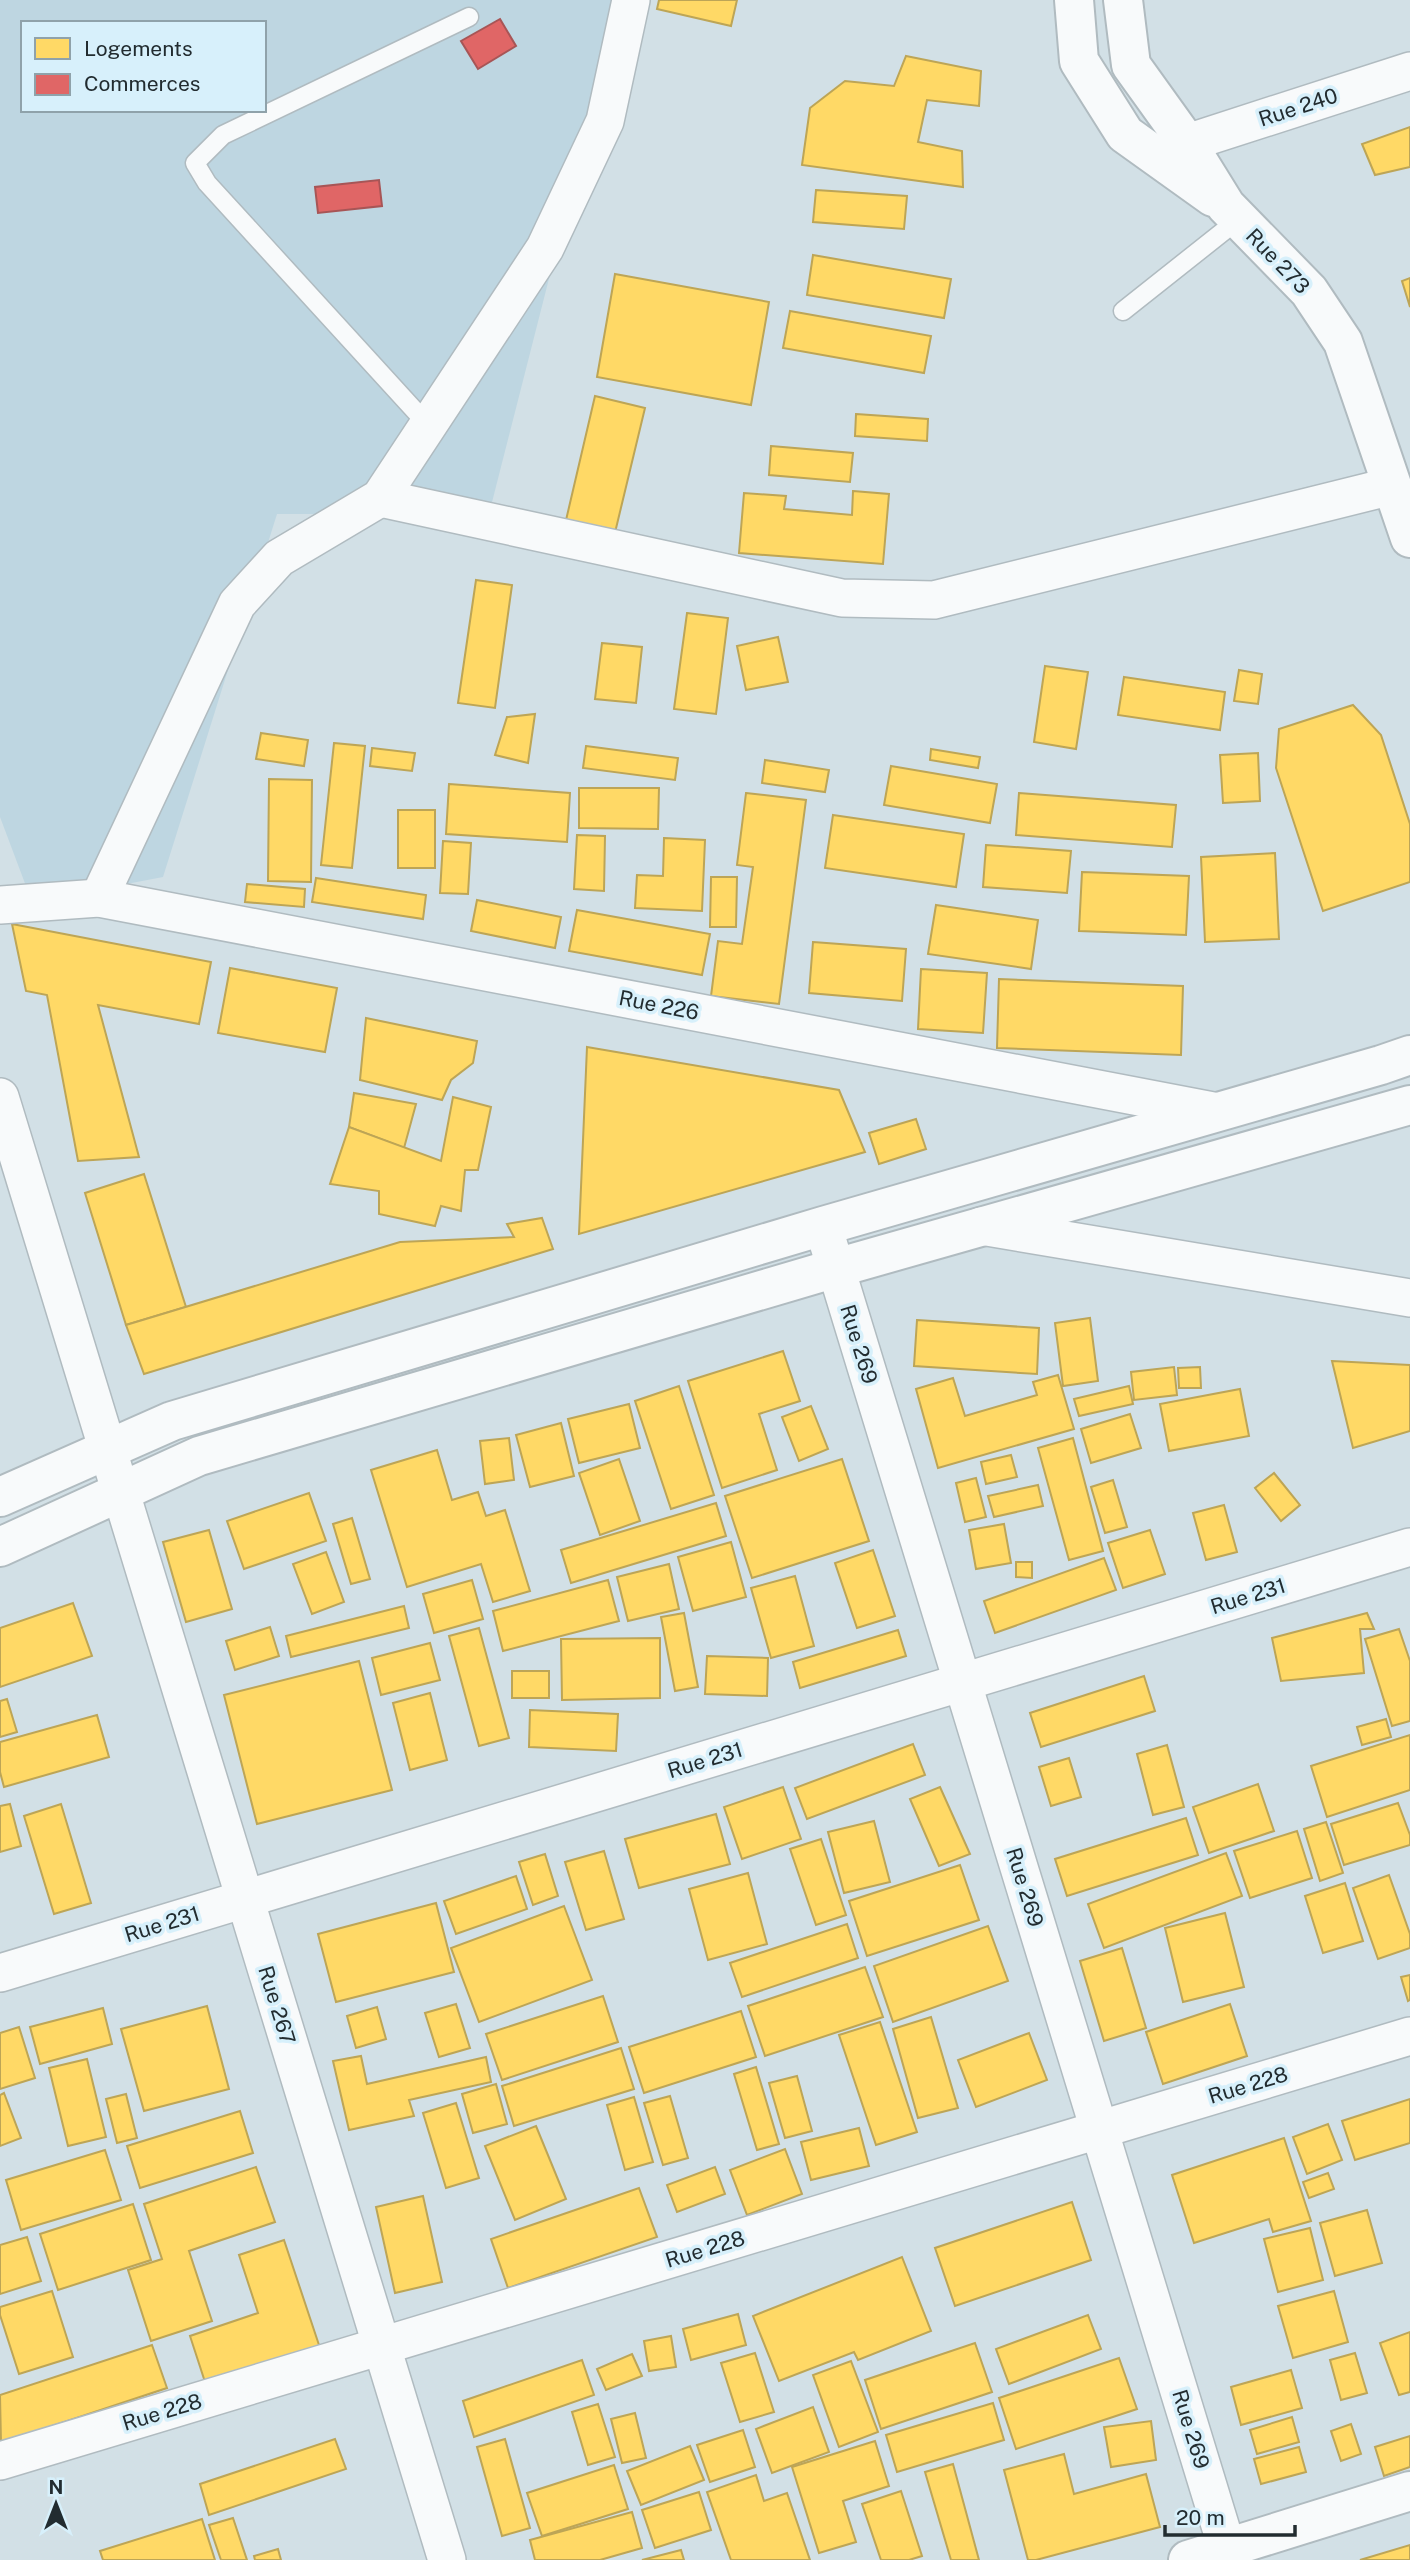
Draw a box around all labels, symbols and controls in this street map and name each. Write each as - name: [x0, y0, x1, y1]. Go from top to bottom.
- legend: [21, 21, 266, 112]
- text: Logements: [84, 36, 193, 61]
- text: Commerces: [84, 71, 200, 96]
- street label: Rue 240: [1255, 82, 1341, 132]
- street label: Rue 273: [1241, 223, 1315, 299]
- street label: Rue 226: [617, 985, 701, 1025]
- street label: Rue 269: [835, 1301, 883, 1387]
- street label: Rue 231: [1207, 1573, 1289, 1619]
- street label: Rue 231: [664, 1737, 746, 1783]
- street label: Rue 269: [1001, 1844, 1049, 1930]
- street label: Rue 231: [121, 1901, 203, 1947]
- street label: Rue 267: [253, 1963, 301, 2047]
- street label: Rue 228: [1205, 2061, 1291, 2109]
- street label: Rue 228: [662, 2225, 748, 2273]
- street label: Rue 269: [1167, 2386, 1215, 2472]
- street label: Rue 228: [119, 2388, 205, 2436]
- north arrow: [21, 2469, 91, 2539]
- text: N: [49, 2476, 63, 2498]
- scale bar: [1165, 2494, 1294, 2538]
- text: 20 m: [1176, 2505, 1225, 2530]

